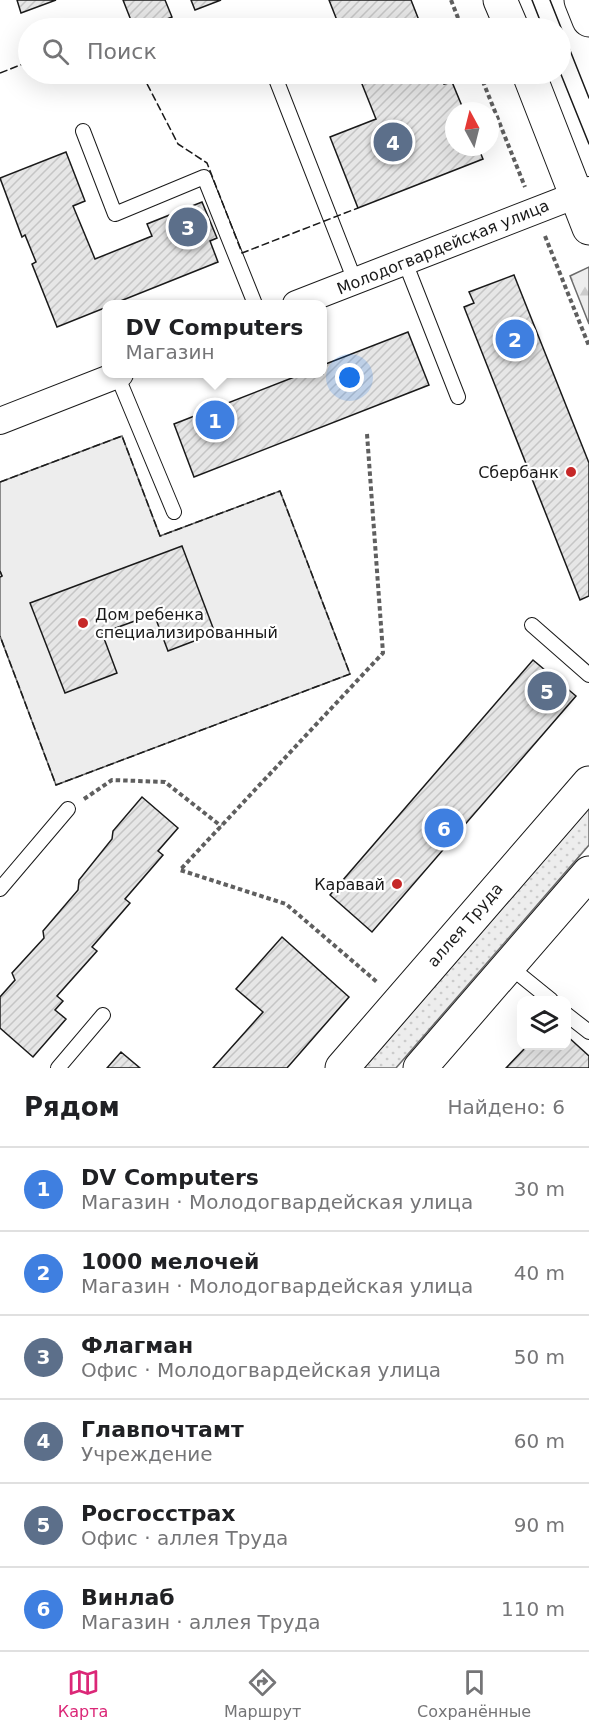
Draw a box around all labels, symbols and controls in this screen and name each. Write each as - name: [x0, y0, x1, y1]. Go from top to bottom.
- search box: [18, 18, 571, 84]
- icon: search: [39, 35, 72, 68]
- text: Поиск: [87, 39, 157, 64]
- north arrow: [445, 102, 499, 156]
- pin: 4: [374, 120, 412, 164]
- street label: Молодогвардейская улица: [334, 196, 552, 298]
- pin: 3: [168, 204, 207, 250]
- popup: [102, 300, 327, 378]
- text: DV Computers: [126, 315, 303, 340]
- pin: 2: [496, 316, 534, 362]
- text: Магазин: [126, 340, 215, 364]
- your location: [335, 363, 364, 392]
- pin: 1: [196, 398, 234, 442]
- place label: Сбербанк: [478, 463, 559, 482]
- marker: Сбербанк: [564, 465, 578, 479]
- place label: Дом ребенка специализированный: [95, 605, 278, 642]
- marker: Дом ребенка специализированный: [76, 616, 90, 630]
- pin: 5: [528, 668, 566, 714]
- pin: 6: [424, 806, 464, 850]
- place label: Каравай: [314, 875, 385, 894]
- marker: Каравай: [390, 877, 404, 891]
- street label: аллея Труда: [423, 879, 507, 971]
- map controls: [517, 996, 571, 1050]
- button: layers: [517, 996, 571, 1050]
- text: Рядом: [24, 1092, 120, 1122]
- text: Найдено: 6: [447, 1095, 565, 1119]
- text: DV Computers: [81, 1165, 259, 1190]
- text: 1: [37, 1177, 50, 1201]
- text: 30 m: [514, 1177, 565, 1201]
- text: Магазин · Молодогвардейская улица: [81, 1190, 473, 1214]
- text: 1000 мелочей: [81, 1249, 259, 1274]
- text: 2: [37, 1261, 50, 1285]
- text: 40 m: [514, 1261, 565, 1285]
- text: Магазин · Молодогвардейская улица: [81, 1274, 473, 1298]
- text: Флагман: [81, 1333, 193, 1358]
- text: 3: [37, 1345, 50, 1369]
- text: 50 m: [514, 1345, 565, 1369]
- text: Офис · Молодогвардейская улица: [81, 1358, 441, 1382]
- text: Главпочтамт: [81, 1417, 244, 1442]
- text: 4: [37, 1429, 50, 1453]
- text: 60 m: [514, 1429, 565, 1453]
- text: Учреждение: [81, 1442, 213, 1466]
- text: Росгосстрах: [81, 1501, 236, 1526]
- text: 5: [37, 1513, 50, 1537]
- text: 90 m: [514, 1513, 565, 1537]
- text: Офис · аллея Труда: [81, 1526, 288, 1550]
- text: Винлаб: [81, 1585, 175, 1610]
- text: 6: [37, 1597, 50, 1621]
- text: 110 m: [501, 1597, 565, 1621]
- text: Магазин · аллея Труда: [81, 1610, 320, 1634]
- tab: Карта: [58, 1666, 108, 1721]
- tab: Маршрут: [224, 1666, 301, 1721]
- tab: Сохранённые: [417, 1666, 531, 1721]

